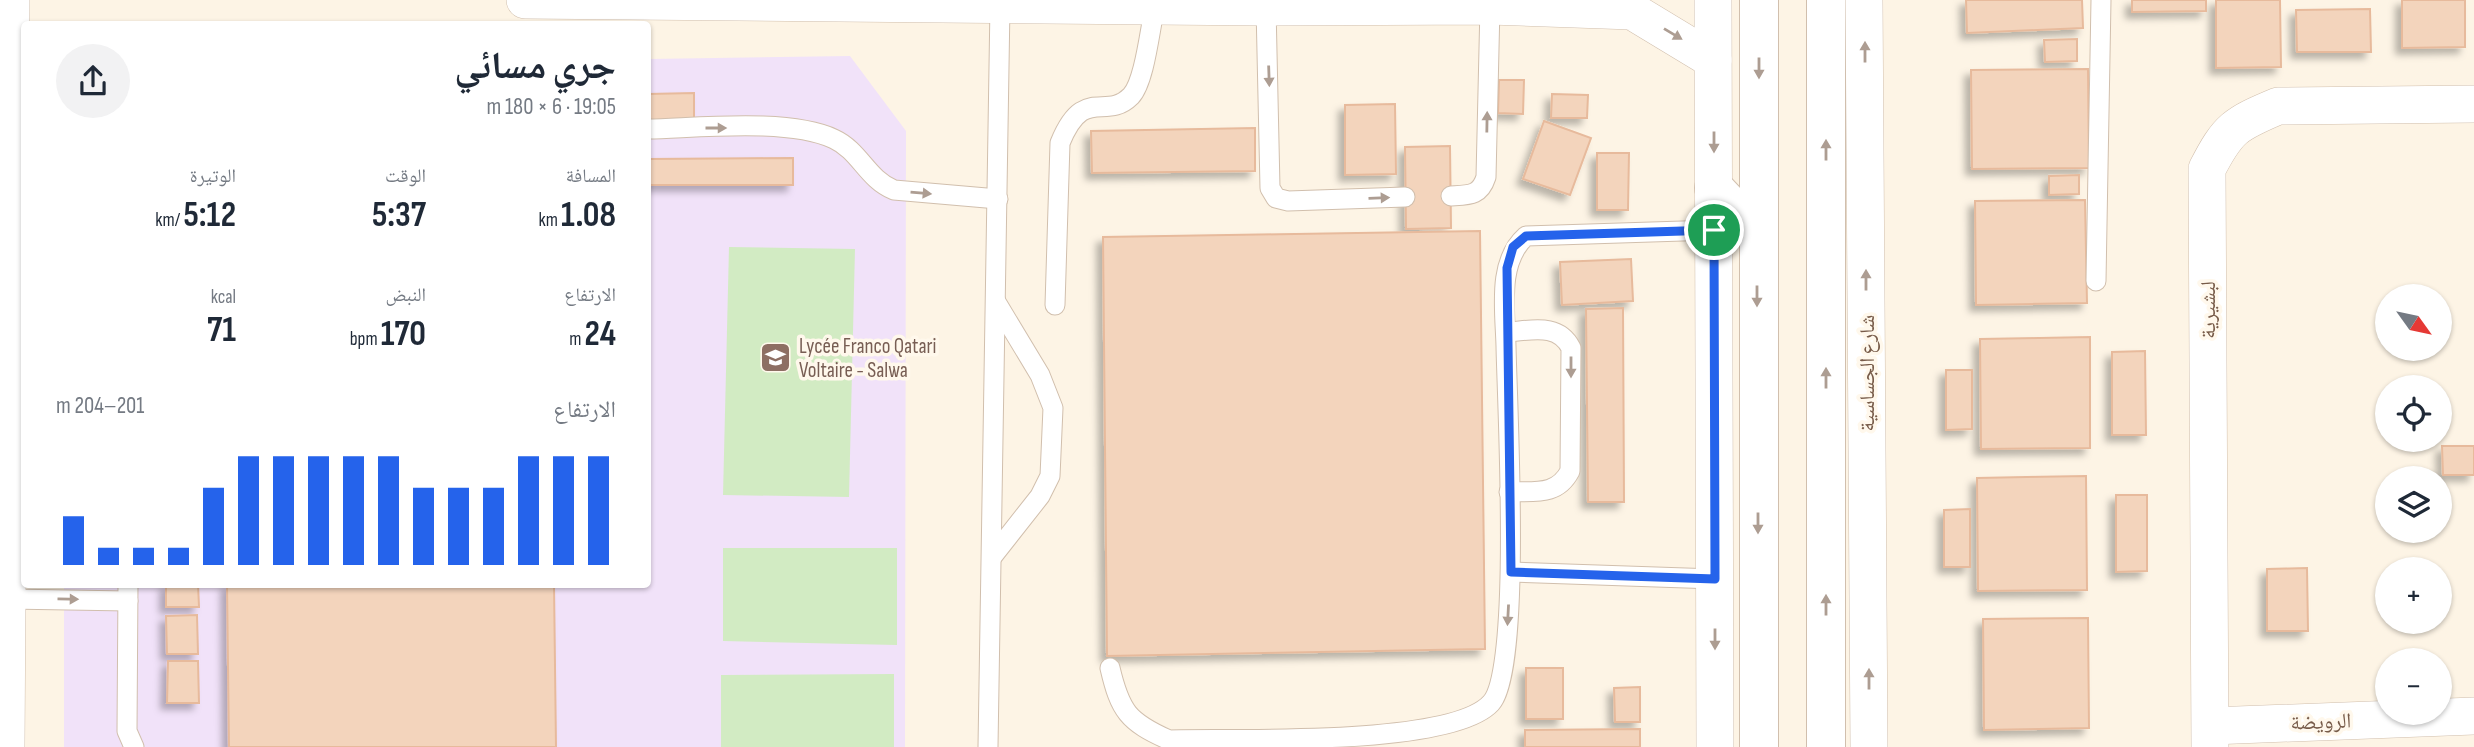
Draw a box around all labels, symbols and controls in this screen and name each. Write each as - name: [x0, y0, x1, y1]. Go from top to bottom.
- one-way arrow: [1664, 28, 1683, 40]
- one-way arrow: [1859, 41, 1871, 63]
- button: share: [56, 44, 130, 118]
- text: جري مسائي: [454, 44, 616, 89]
- one-way arrow: [1753, 57, 1765, 79]
- one-way arrow: [1264, 65, 1275, 87]
- text: 19:05 · 6 × 180 m: [487, 93, 616, 121]
- one-way arrow: [1481, 110, 1492, 132]
- one-way arrow: [705, 122, 727, 134]
- one-way arrow: [1708, 131, 1719, 153]
- one-way arrow: [1820, 139, 1832, 161]
- text: الوتيرة: [190, 165, 236, 188]
- text: الوقت: [385, 165, 426, 188]
- text: المسافة: [566, 165, 616, 188]
- one-way arrow: [911, 187, 933, 198]
- one-way arrow: [1368, 192, 1390, 203]
- text: 5:12: [183, 194, 236, 237]
- text: 5:37: [372, 194, 426, 237]
- text: 1.08: [561, 194, 616, 237]
- pin: [1684, 200, 1744, 260]
- text: /km: [155, 209, 183, 232]
- text: km: [539, 209, 561, 232]
- icon: arrive: [1695, 211, 1733, 249]
- one-way arrow: [1860, 269, 1872, 291]
- street label: لبشيرية: [2196, 281, 2221, 339]
- text: النبض: [385, 284, 426, 307]
- text: الارتفاع: [564, 284, 616, 307]
- north arrow: [2375, 284, 2452, 360]
- map controls: [2375, 284, 2452, 725]
- one-way arrow: [1751, 285, 1763, 307]
- text: kcal: [211, 286, 236, 309]
- text: 71: [207, 309, 236, 352]
- text: 170: [381, 313, 426, 356]
- text: 24: [585, 313, 616, 356]
- street label: شارع الجساسية: [1855, 315, 1880, 431]
- text: bpm: [350, 328, 381, 351]
- text: m: [569, 328, 585, 351]
- place label: Lycée Franco Qatari Voltaire - Salwa: [799, 334, 936, 383]
- school or university icon: Lycée Franco Qatari Voltaire - Salwa: [759, 341, 793, 375]
- one-way arrow: [1565, 356, 1576, 378]
- one-way arrow: [1820, 367, 1832, 389]
- button: locate: [2375, 375, 2452, 452]
- text: 201–204 m: [56, 392, 144, 420]
- text: الارتفاع: [553, 396, 616, 424]
- button: layers: [2375, 466, 2452, 543]
- one-way arrow: [1752, 512, 1764, 534]
- button: +: [2375, 557, 2452, 634]
- one-way arrow: [57, 594, 79, 605]
- one-way arrow: [1820, 594, 1832, 616]
- one-way arrow: [1502, 605, 1513, 627]
- one-way arrow: [1709, 628, 1721, 650]
- button: −: [2375, 648, 2452, 725]
- one-way arrow: [1863, 668, 1875, 690]
- street label: الرويضة: [2290, 708, 2352, 736]

